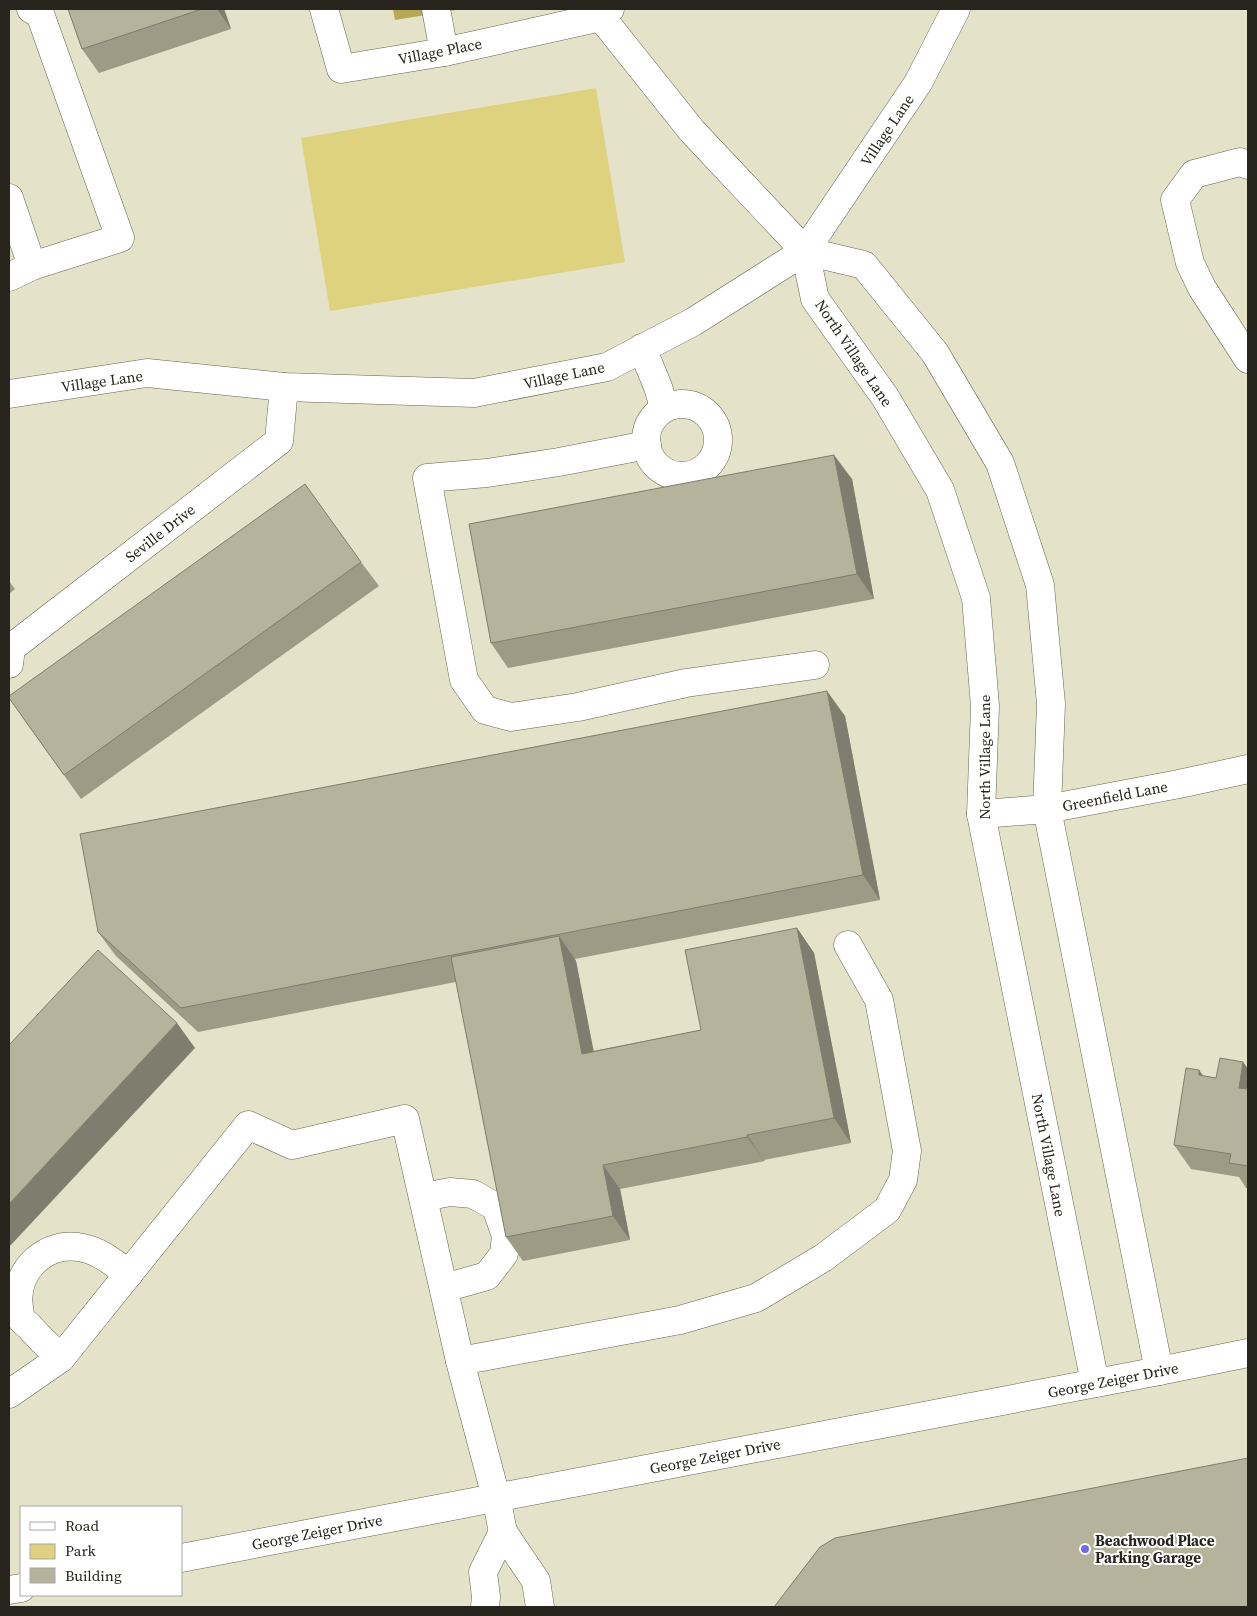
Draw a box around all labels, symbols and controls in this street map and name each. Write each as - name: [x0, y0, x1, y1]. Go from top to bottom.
- street label: Village Place: [396, 33, 484, 69]
- street label: Village Lane: [855, 90, 919, 170]
- street label: North Village Lane: [810, 295, 898, 411]
- street label: Village Lane: [522, 356, 607, 394]
- street label: Village Lane: [60, 365, 145, 397]
- street label: Seville Drive: [121, 499, 200, 567]
- street label: North Village Lane: [974, 694, 995, 820]
- street label: Greenfield Lane: [1060, 775, 1170, 817]
- street label: North Village Lane: [1027, 1092, 1071, 1219]
- street label: George Zeiger Drive: [1046, 1357, 1180, 1403]
- street label: George Zeiger Drive: [648, 1433, 782, 1479]
- legend: [20, 1506, 182, 1596]
- street label: George Zeiger Drive: [250, 1509, 384, 1555]
- text: Road: [65, 1515, 99, 1536]
- place label: Beachwood Place Parking Garage: [1095, 1530, 1215, 1568]
- text: Park: [65, 1540, 97, 1561]
- marker: Beachwood Place Parking Garage: [1079, 1543, 1091, 1555]
- text: Building: [65, 1565, 122, 1586]

